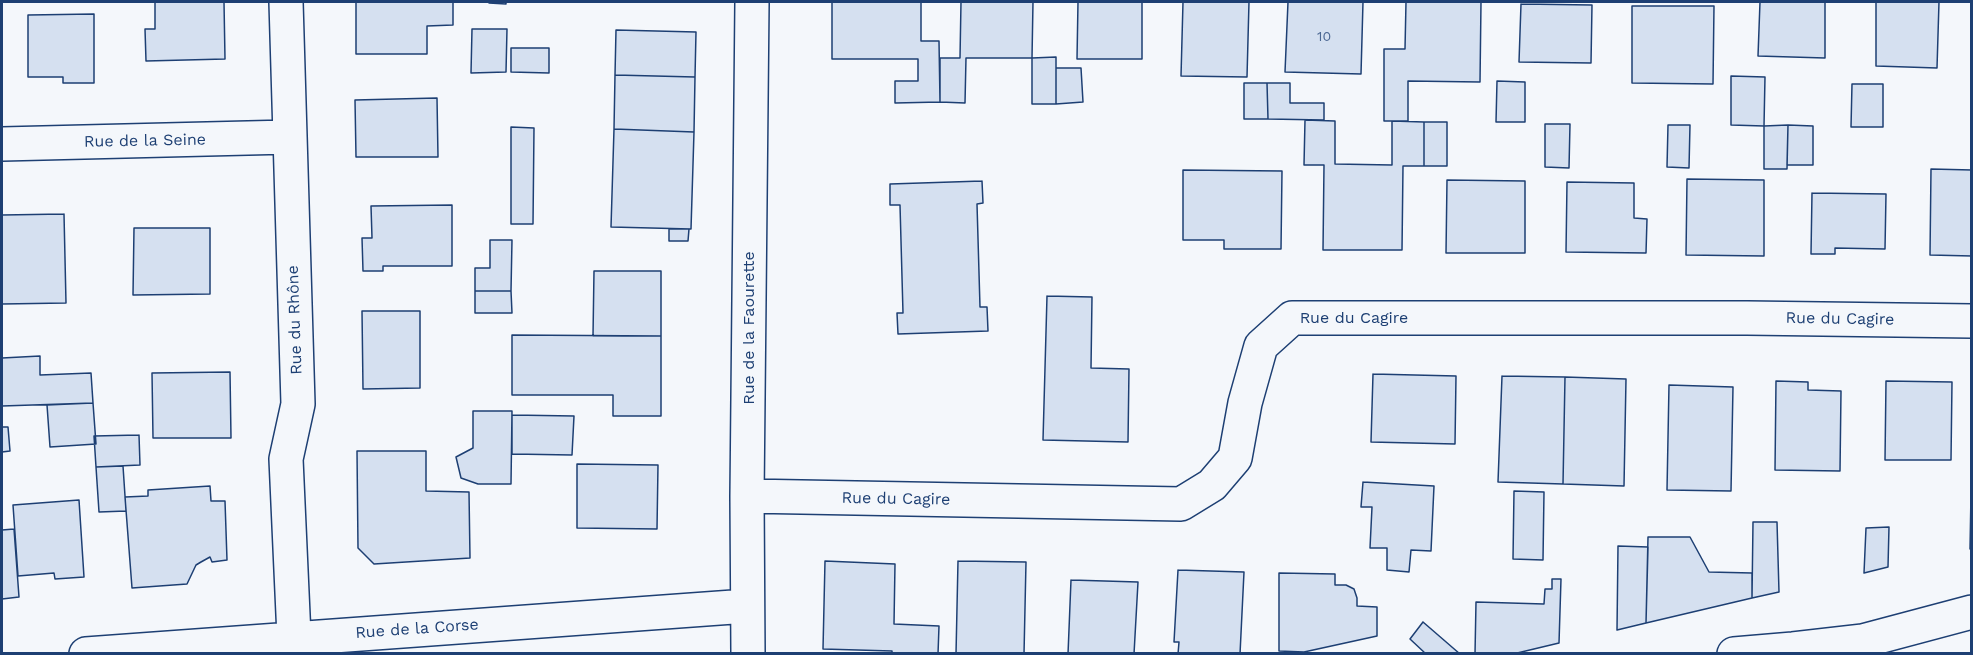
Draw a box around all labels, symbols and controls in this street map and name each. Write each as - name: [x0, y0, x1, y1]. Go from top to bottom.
- house number: 10: [1317, 29, 1331, 45]
- street label: Rue de la Seine: [84, 130, 206, 152]
- street label: Rue de la Faourette: [739, 251, 759, 405]
- street label: Rue du Rhône: [283, 265, 307, 375]
- street label: Rue du Cagire: [1300, 308, 1408, 328]
- street label: Rue du Cagire: [1785, 308, 1895, 330]
- street label: Rue du Cagire: [841, 488, 951, 510]
- street label: Rue de la Corse: [355, 615, 479, 643]

